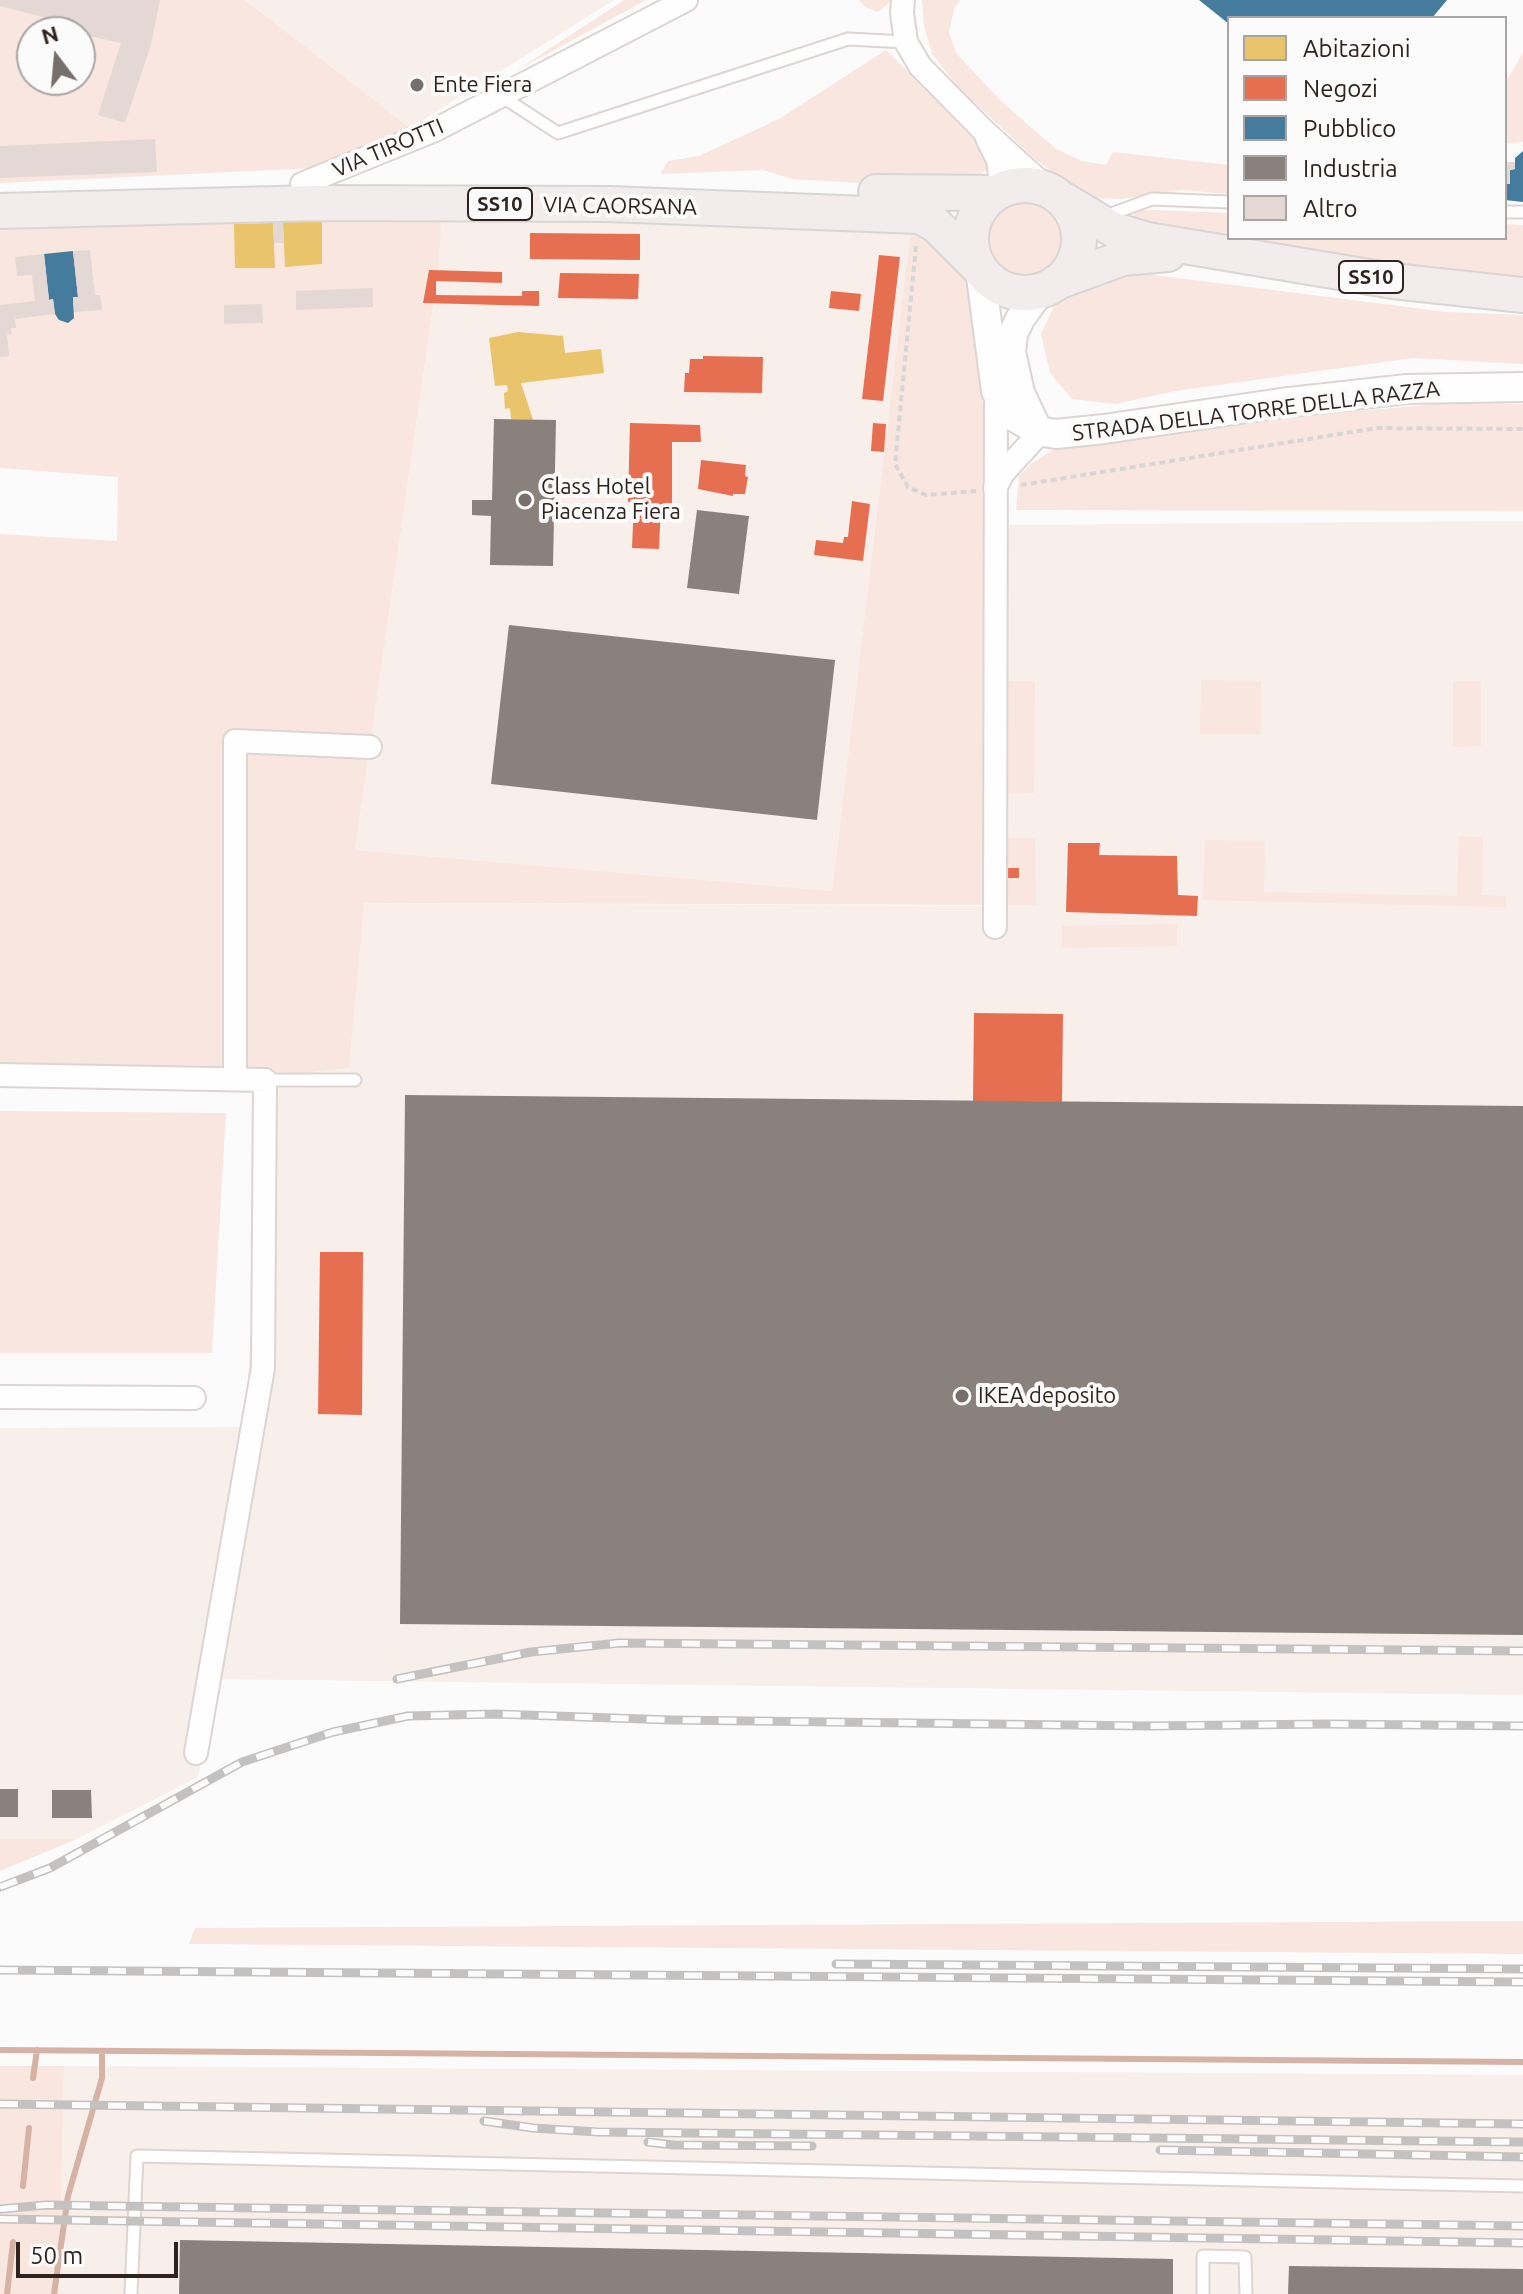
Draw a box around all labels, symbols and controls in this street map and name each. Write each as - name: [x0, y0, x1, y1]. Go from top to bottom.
- north arrow: [16, 16, 96, 96]
- legend: [1227, 16, 1507, 240]
- text: N: [38, 20, 61, 49]
- text: Abitazioni: [1303, 35, 1411, 62]
- place label: Ente Fiera: [433, 72, 532, 98]
- text: Negozi: [1303, 75, 1378, 102]
- marker: Ente Fiera: [408, 76, 426, 94]
- street label: VIA TIROTTI: [329, 113, 447, 183]
- text: Pubblico: [1303, 115, 1396, 142]
- text: Industria: [1303, 155, 1398, 182]
- road number: SS10: [468, 188, 532, 220]
- street label: VIA CAORSANA: [543, 191, 697, 221]
- text: Altro: [1303, 195, 1357, 222]
- road number: SS10: [1339, 261, 1403, 293]
- street label: STRADA DELLA TORRE DELLA RAZZA: [1071, 375, 1441, 447]
- place label: Class Hotel Piacenza Fiera: [541, 474, 681, 526]
- marker: Class Hotel Piacenza Fiera: [516, 491, 534, 509]
- place label: IKEA deposito: [978, 1383, 1116, 1409]
- marker: IKEA deposito: [953, 1387, 971, 1405]
- scale bar: [20, 2226, 182, 2276]
- text: 50 m: [30, 2242, 83, 2269]

